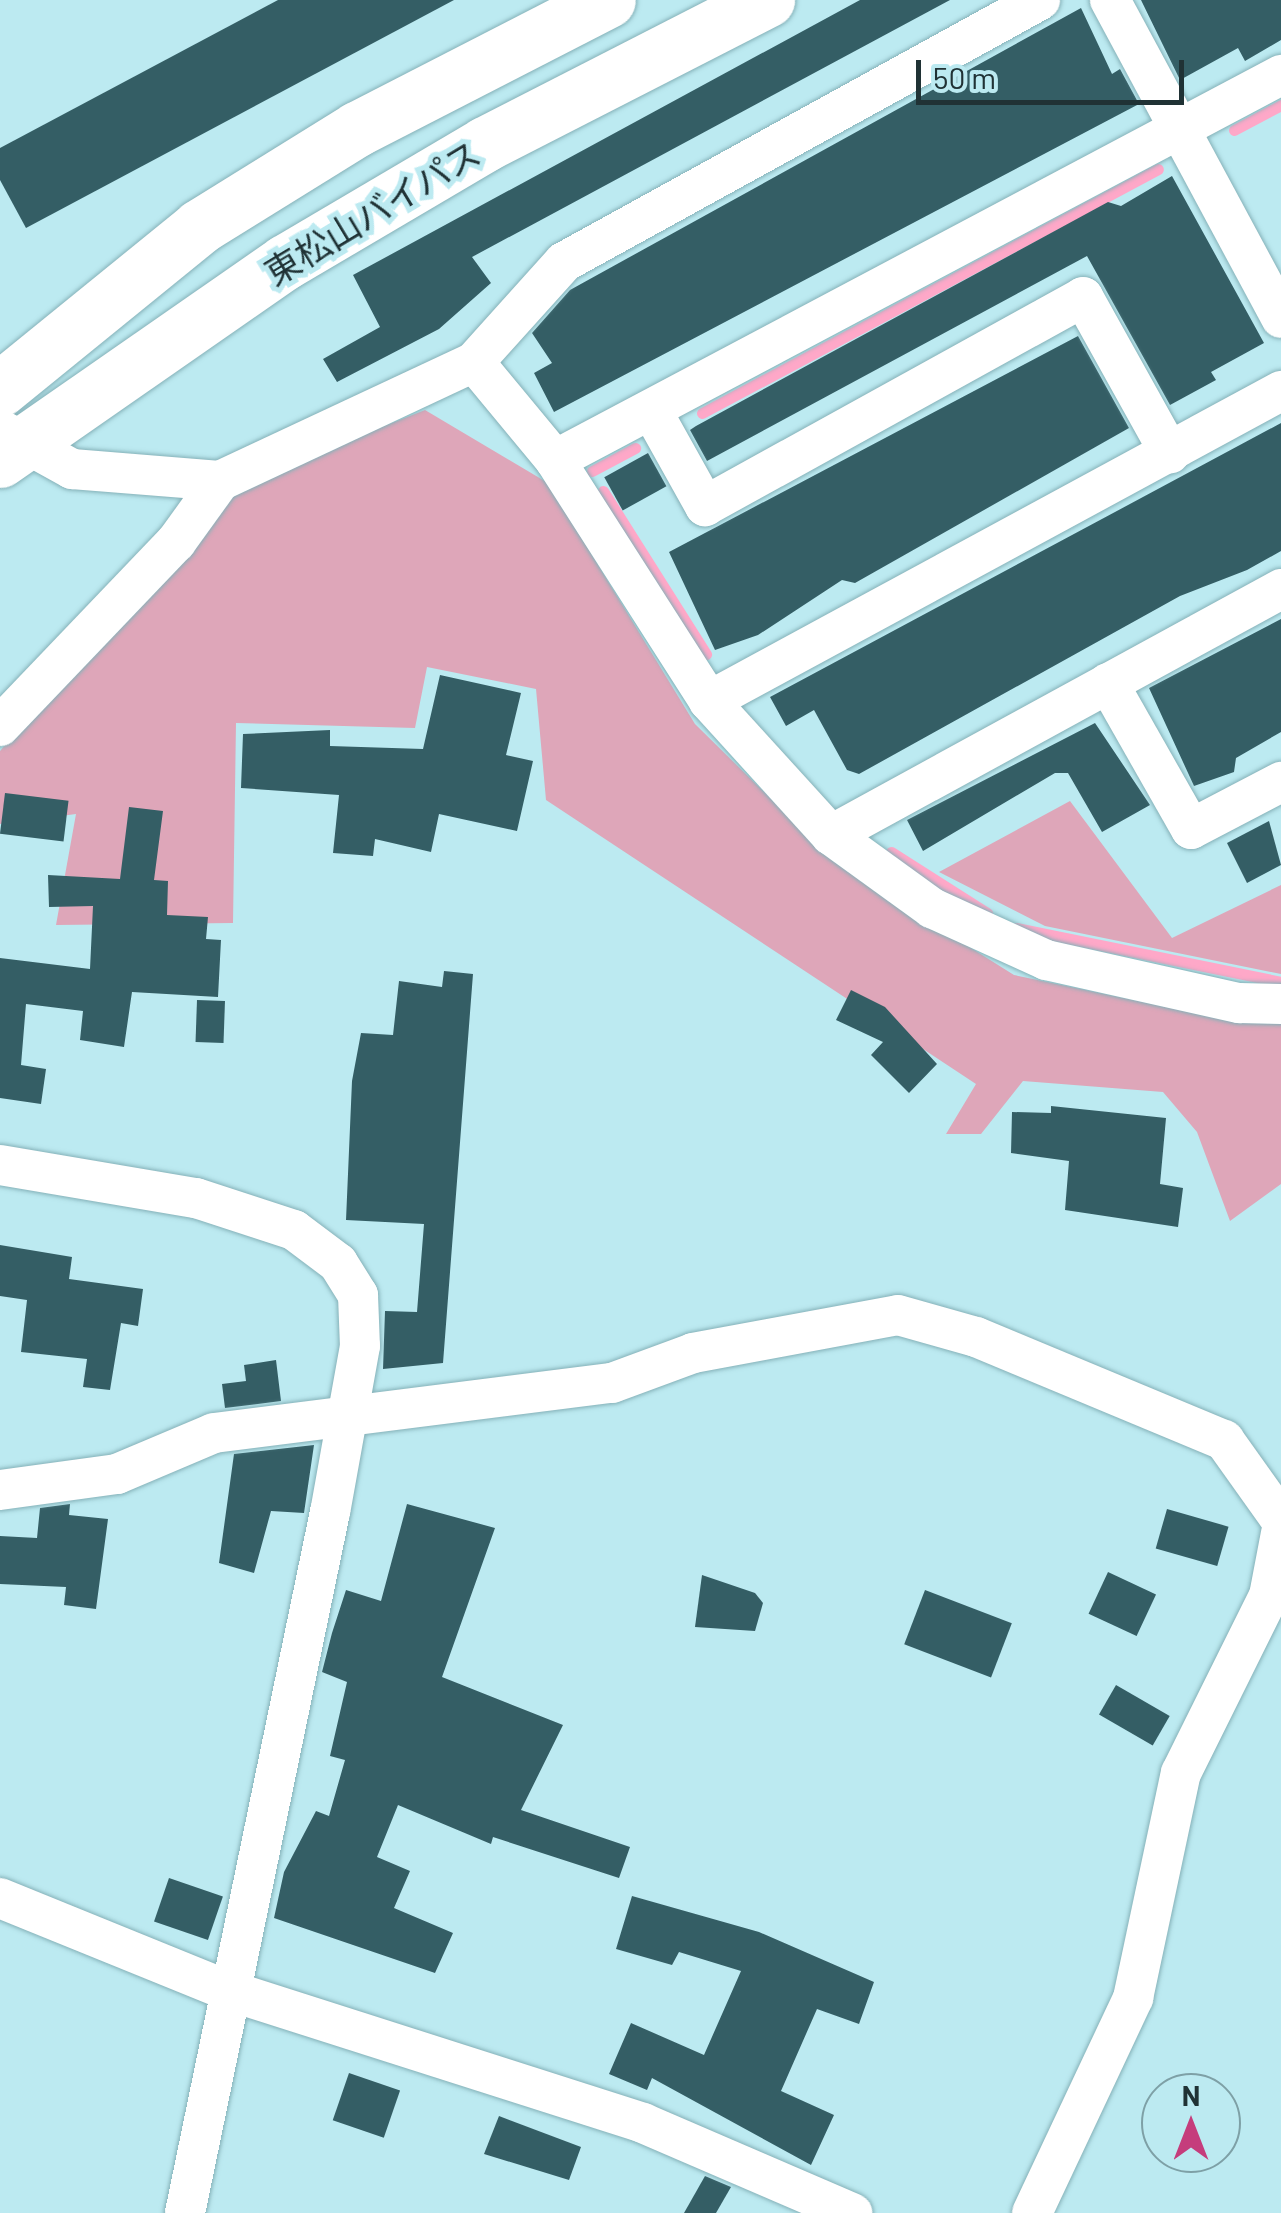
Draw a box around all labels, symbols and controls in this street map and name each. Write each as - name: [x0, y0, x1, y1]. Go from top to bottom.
- scale bar: [921, 40, 1188, 102]
- text: 50 m: [933, 59, 996, 95]
- street label: 東松山バイパス: [256, 131, 488, 293]
- north arrow: [1141, 2073, 1241, 2173]
- text: N: [1182, 2078, 1200, 2112]

